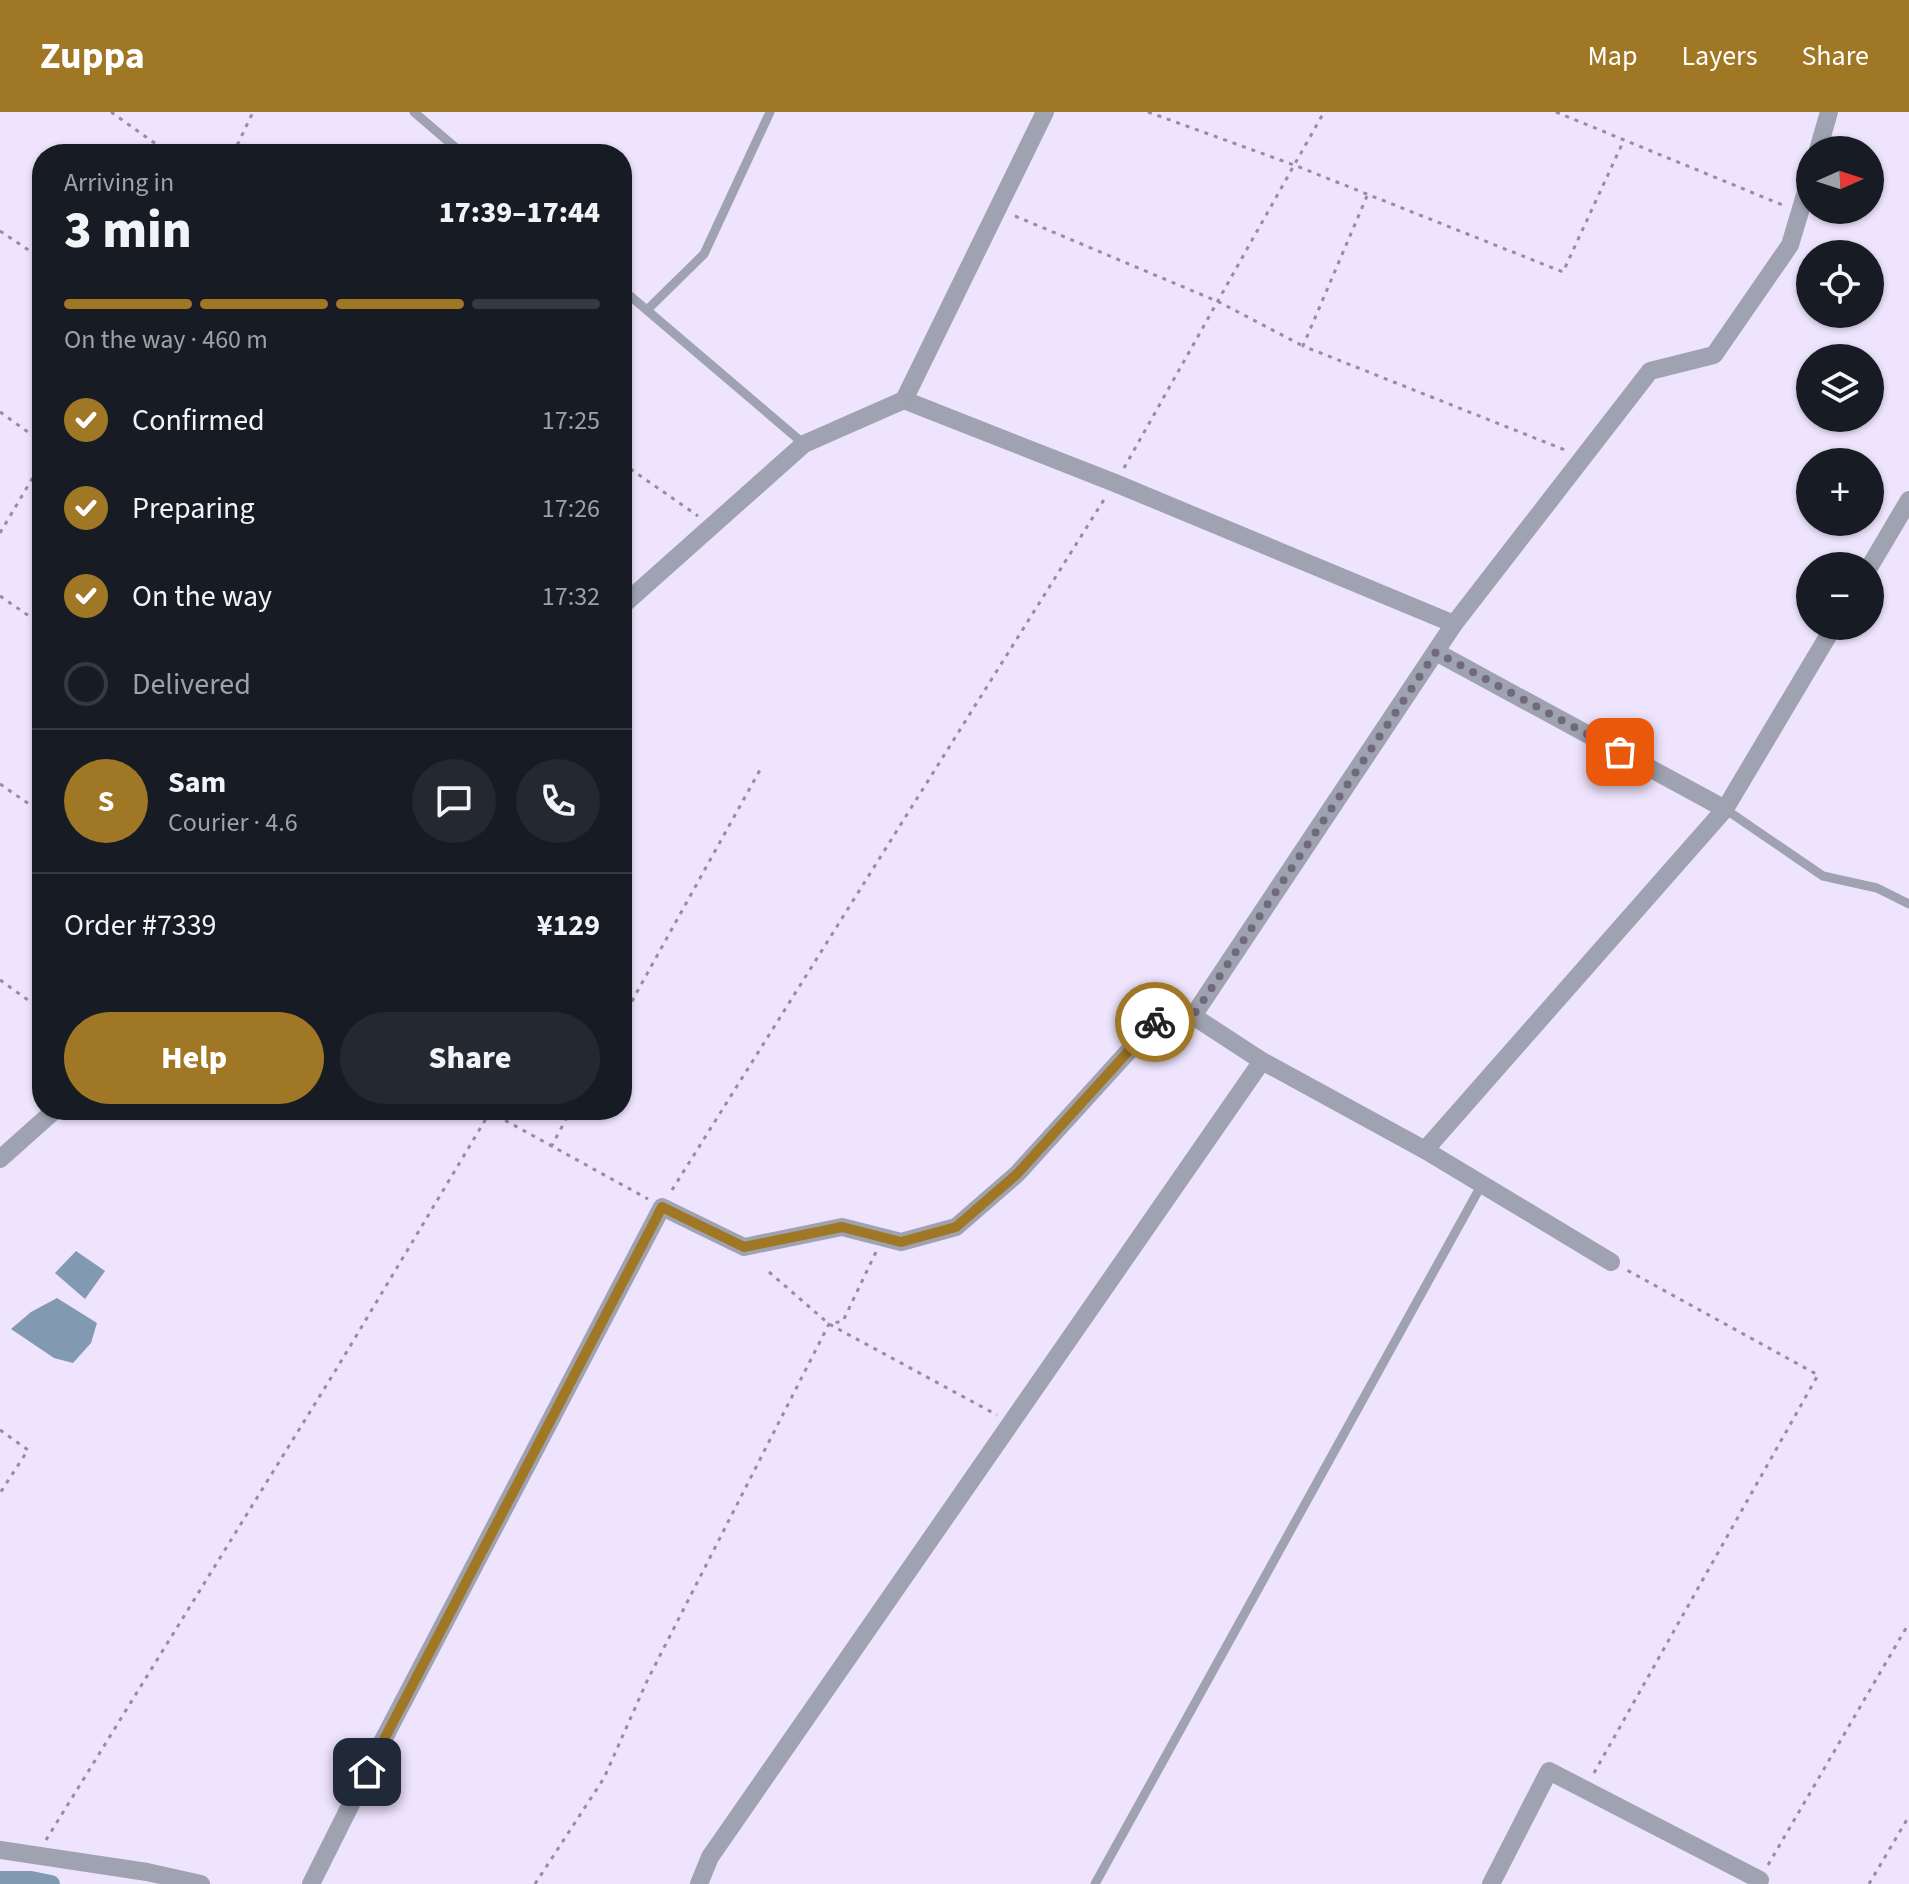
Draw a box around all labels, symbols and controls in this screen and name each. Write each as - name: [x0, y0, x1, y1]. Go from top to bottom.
- text: Zuppa: [40, 29, 145, 83]
- text: Map: [1587, 36, 1637, 76]
- text: Layers: [1681, 36, 1757, 76]
- text: Share: [1801, 36, 1869, 76]
- north arrow: [1796, 136, 1884, 224]
- map controls: [1796, 136, 1884, 640]
- text: Arriving in: [64, 164, 174, 201]
- text: 17:39–17:44: [439, 191, 600, 234]
- text: 3 min: [64, 194, 192, 268]
- button: locate: [1796, 240, 1884, 328]
- text: On the way · 460 m: [64, 321, 268, 358]
- button: layers: [1796, 344, 1884, 432]
- icon: check: [64, 398, 108, 442]
- text: Confirmed: [132, 399, 265, 442]
- text: 17:25: [542, 402, 600, 439]
- button: +: [1796, 448, 1884, 536]
- icon: check: [64, 486, 108, 530]
- text: Preparing: [132, 487, 255, 530]
- text: 17:26: [542, 490, 600, 527]
- button: −: [1796, 552, 1884, 640]
- icon: check: [64, 574, 108, 618]
- text: On the way: [132, 575, 272, 618]
- text: 17:32: [542, 578, 600, 615]
- text: Delivered: [132, 663, 251, 706]
- pin: [1586, 718, 1654, 786]
- icon: bag: [1598, 730, 1642, 774]
- button: chat: [412, 759, 496, 843]
- button: phone: [516, 759, 600, 843]
- text: Sam: [168, 761, 226, 804]
- text: S: [98, 780, 114, 823]
- text: Courier · 4.6: [168, 804, 298, 841]
- text: Order #7339: [64, 904, 217, 947]
- text: ¥129: [537, 904, 600, 947]
- courier: [1115, 982, 1195, 1062]
- icon: bike: [1133, 1000, 1177, 1044]
- button: Help: [64, 1012, 324, 1104]
- button: Share: [340, 1012, 600, 1104]
- pin: [333, 1738, 401, 1806]
- icon: home: [345, 1750, 389, 1794]

